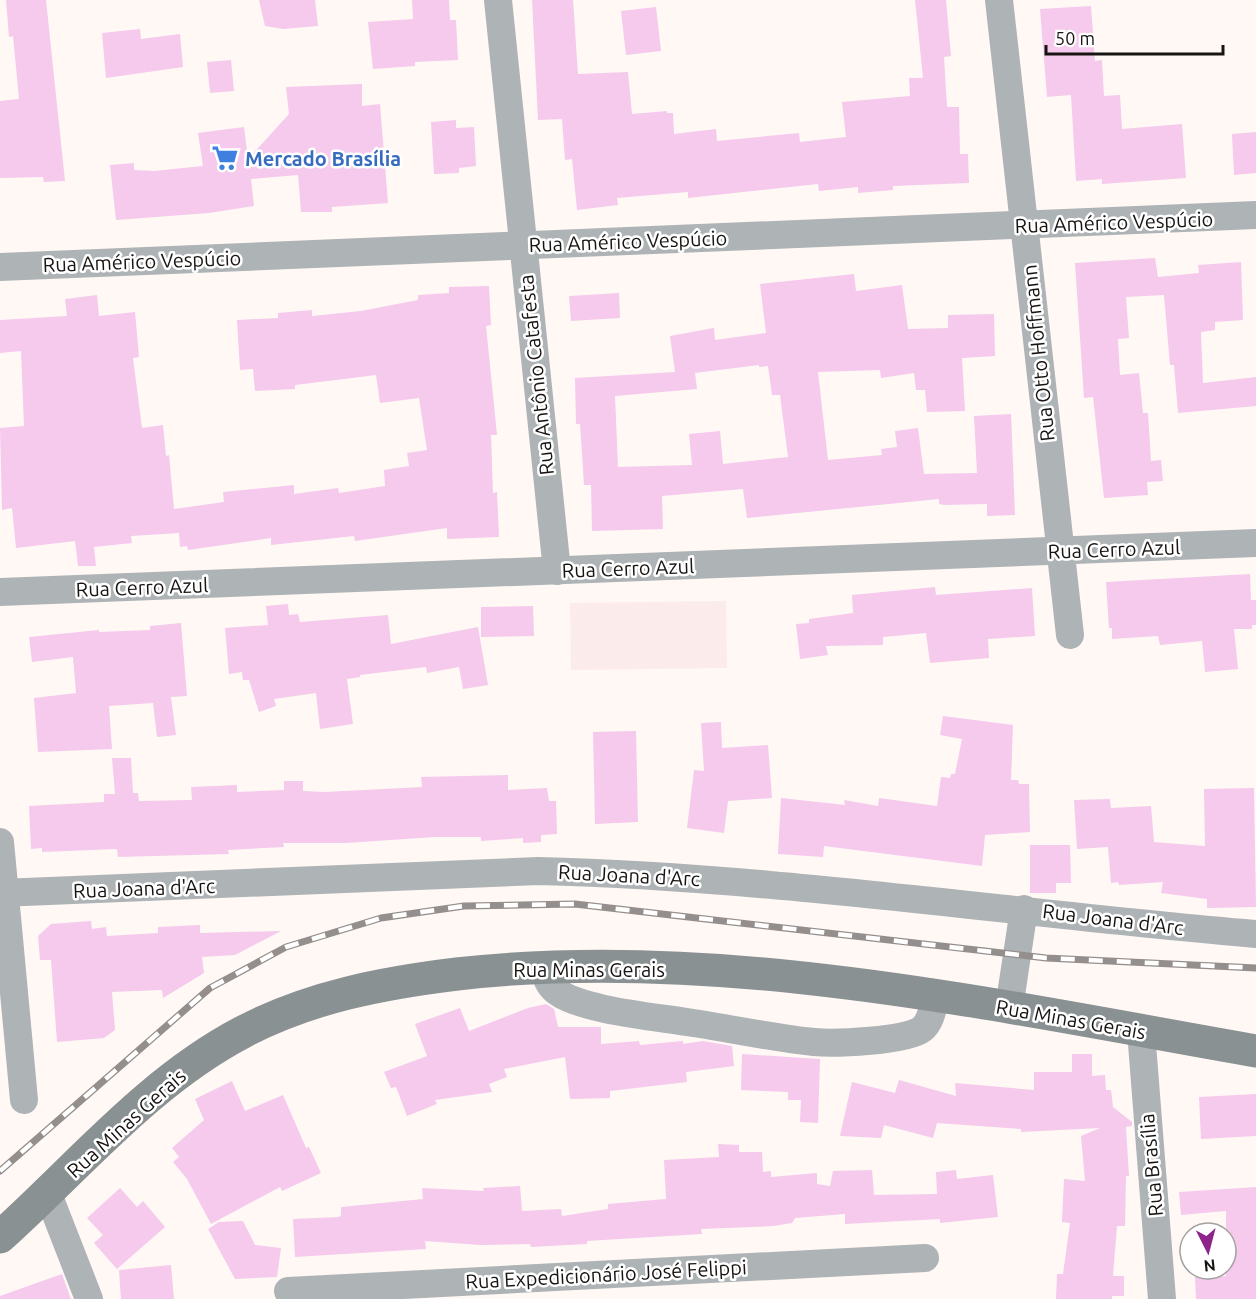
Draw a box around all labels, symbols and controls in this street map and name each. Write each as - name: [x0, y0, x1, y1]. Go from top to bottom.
- scale bar: [1046, 18, 1223, 56]
- text: 50 m: [1055, 28, 1095, 48]
- supermarket icon: Mercado Brasília: [210, 143, 240, 173]
- place label: Mercado Brasília: [245, 147, 401, 170]
- street label: Rua Américo Vespúcio: [1014, 207, 1214, 237]
- street label: Rua Américo Vespúcio: [528, 226, 728, 256]
- street label: Rua Américo Vespúcio: [42, 246, 242, 276]
- street label: Rua Otto Hoffmann: [1017, 264, 1059, 442]
- street label: Rua Antônio Catafesta: [514, 274, 558, 476]
- street label: Rua Cerro Azul: [1047, 535, 1181, 563]
- street label: Rua Cerro Azul: [561, 554, 695, 582]
- street label: Rua Cerro Azul: [75, 573, 209, 601]
- street label: Rua Joana d'Arc: [558, 860, 700, 890]
- street label: Rua Joana d'Arc: [73, 874, 215, 902]
- street label: Rua Joana d'Arc: [1041, 899, 1185, 939]
- street label: Rua Minas Gerais: [513, 958, 665, 981]
- street label: Rua Minas Gerais: [994, 995, 1148, 1043]
- street label: Rua Minas Gerais: [62, 1064, 190, 1182]
- street label: Rua Brasília: [1135, 1113, 1167, 1217]
- north arrow: [1178, 1221, 1238, 1281]
- street label: Rua Expedicionário José Felippi: [465, 1255, 747, 1293]
- text: N: [1203, 1256, 1216, 1275]

